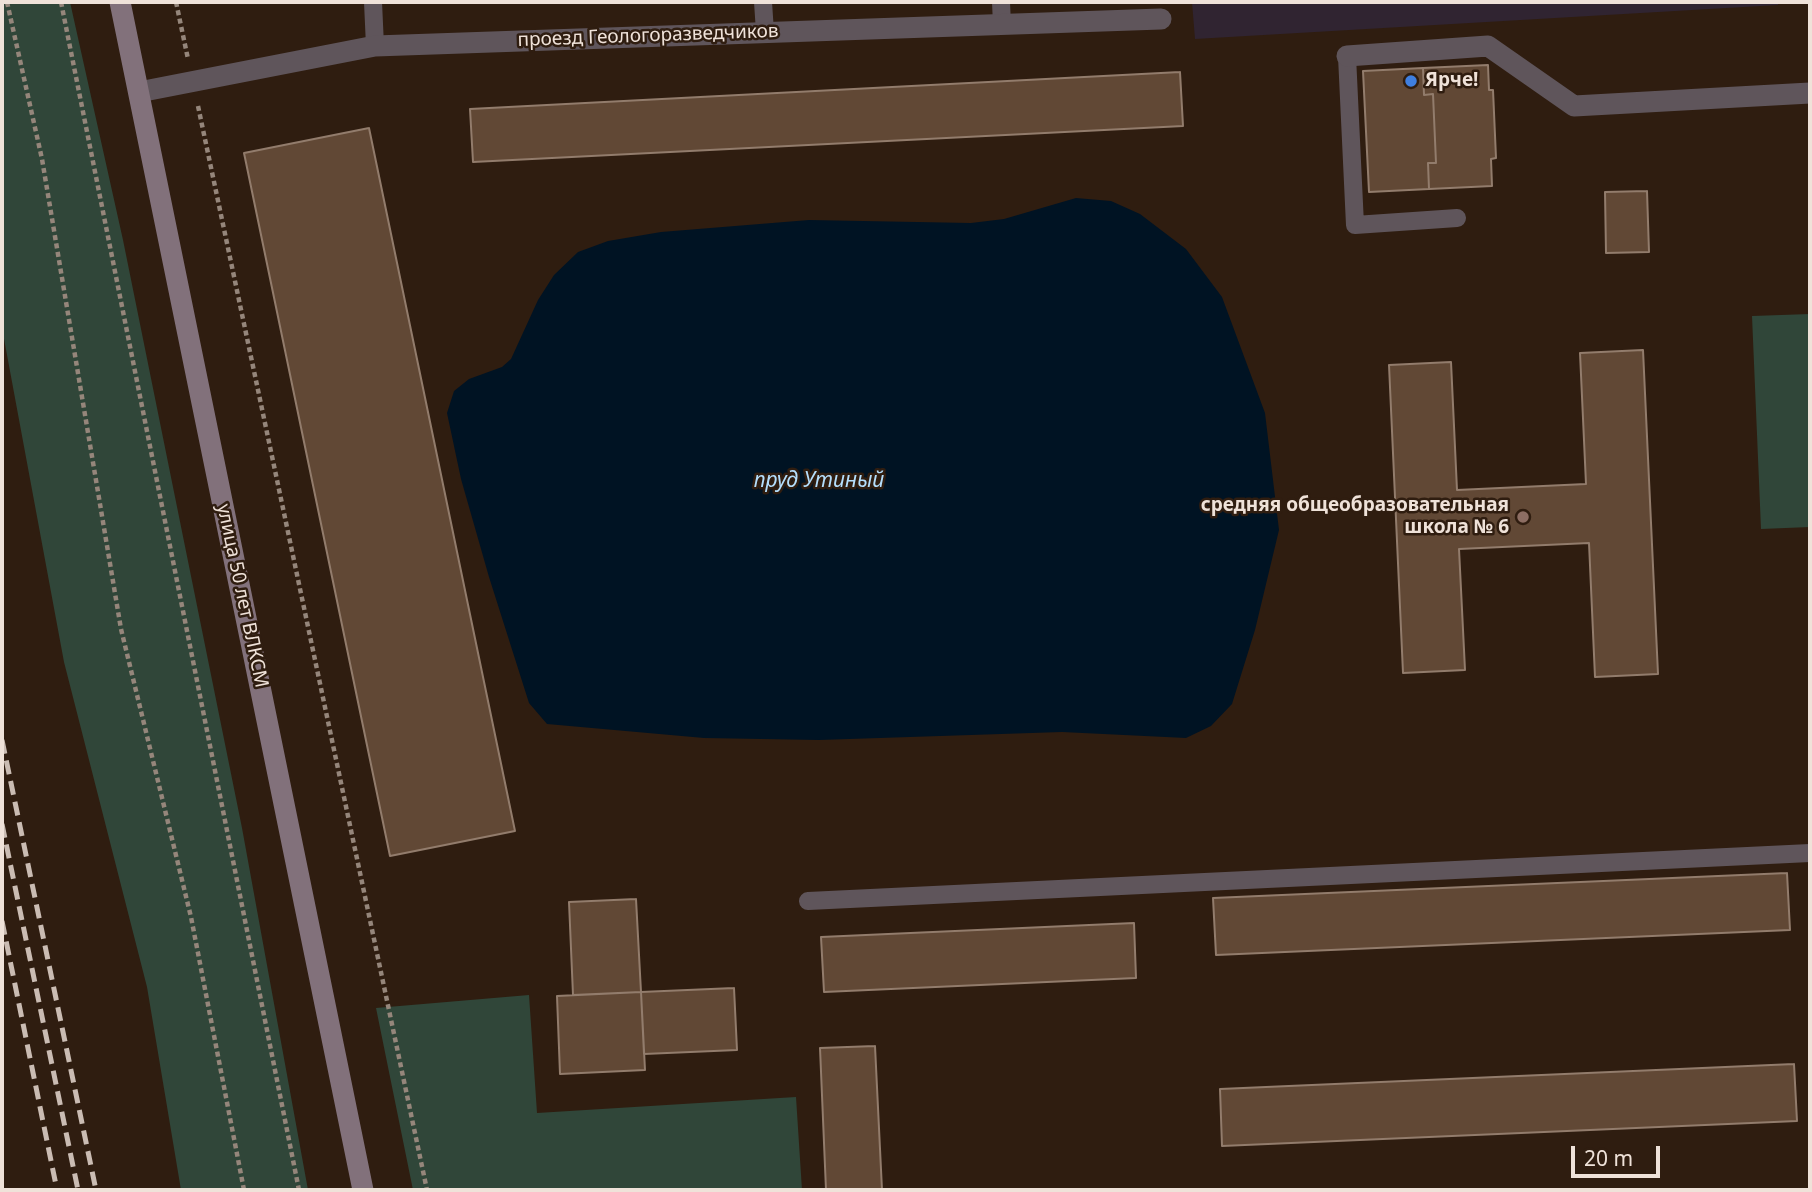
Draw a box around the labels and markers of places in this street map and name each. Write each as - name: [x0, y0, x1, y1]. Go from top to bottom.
- place label: Ярче!: [1425, 70, 1478, 92]
- marker: Ярче!: [1403, 73, 1419, 89]
- place label: средняя общеобразовательная школа № 6: [1201, 495, 1509, 539]
- marker: средняя общеобразовательная школа № 6: [1515, 509, 1531, 525]

